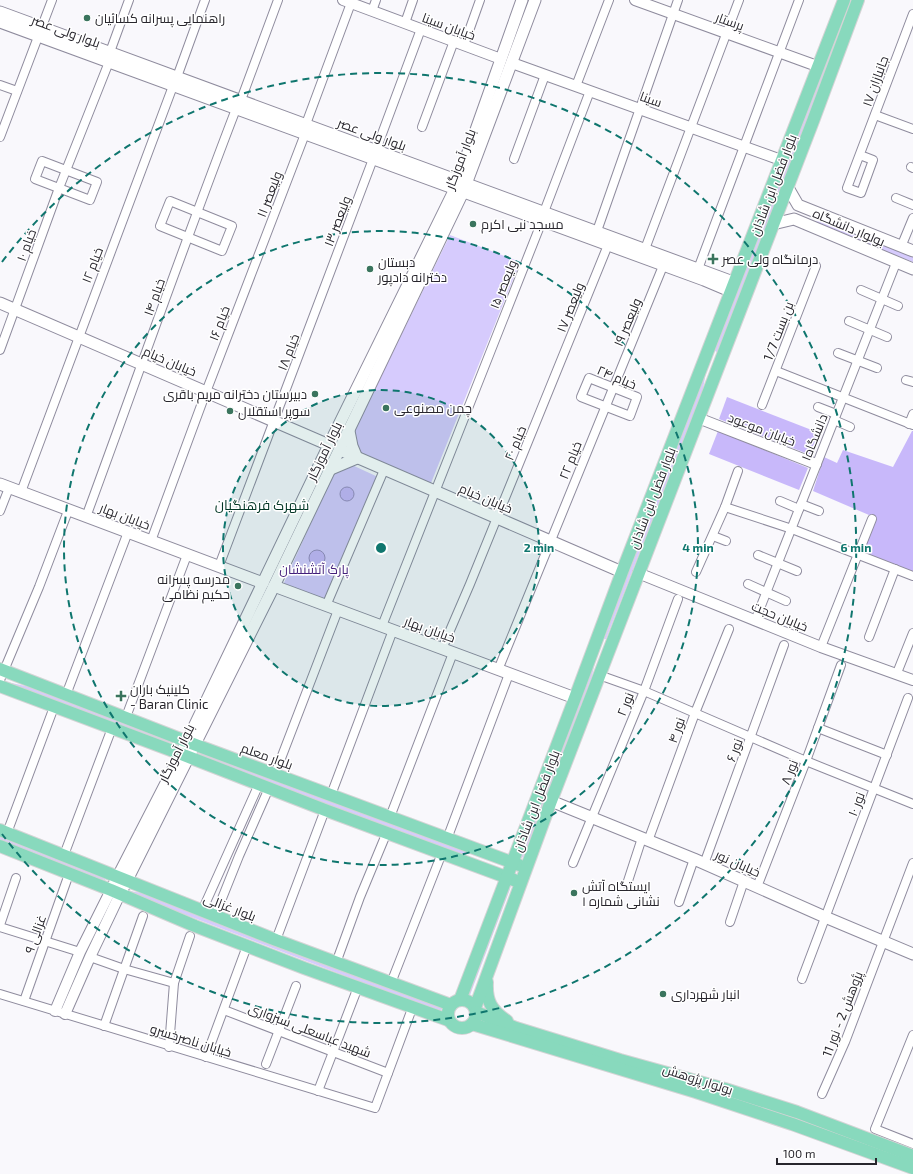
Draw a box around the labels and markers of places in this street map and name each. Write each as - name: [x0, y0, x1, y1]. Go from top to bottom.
- place label: راهنمایی پسرانه کسائیان: [95, 10, 225, 28]
- marker: راهنمایی پسرانه کسائیان: [82, 13, 92, 23]
- place label: مسجد نبی اکرم: [481, 216, 564, 234]
- marker: مسجد نبی اکرم: [468, 219, 478, 229]
- place label: درمانگاه ولی عصر: [721, 251, 818, 267]
- marker: درمانگاه ولی عصر: [707, 253, 719, 265]
- place label: دبستان دخترانه دادپور: [377, 254, 447, 287]
- marker: دبستان دخترانه دادپور: [365, 264, 375, 274]
- place label: دبیرستان دخترانه مریم باقری: [163, 386, 307, 404]
- marker: دبیرستان دخترانه مریم باقری: [310, 389, 320, 399]
- place label: چمن مصنوعی: [394, 400, 472, 418]
- place label: سوپر استقلال: [238, 403, 310, 421]
- marker: چمن مصنوعی: [381, 403, 391, 413]
- marker: سوپر استقلال: [225, 406, 235, 416]
- centre of rings: [374, 541, 388, 555]
- place label: مدرسه پسرانه حکیم نظامی: [157, 571, 230, 604]
- marker: مدرسه پسرانه حکیم نظامی: [233, 581, 243, 591]
- place label: کلینیک باران - Baran Clinic: [130, 681, 208, 712]
- marker: کلینیک باران - Baran Clinic: [115, 690, 127, 702]
- place label: ایستگاه آتش نشانی شماره ۱: [582, 878, 660, 909]
- marker: ایستگاه آتش نشانی شماره ۱: [569, 888, 579, 898]
- place label: انبار شهرداری: [671, 986, 740, 1002]
- marker: انبار شهرداری: [658, 989, 668, 999]

